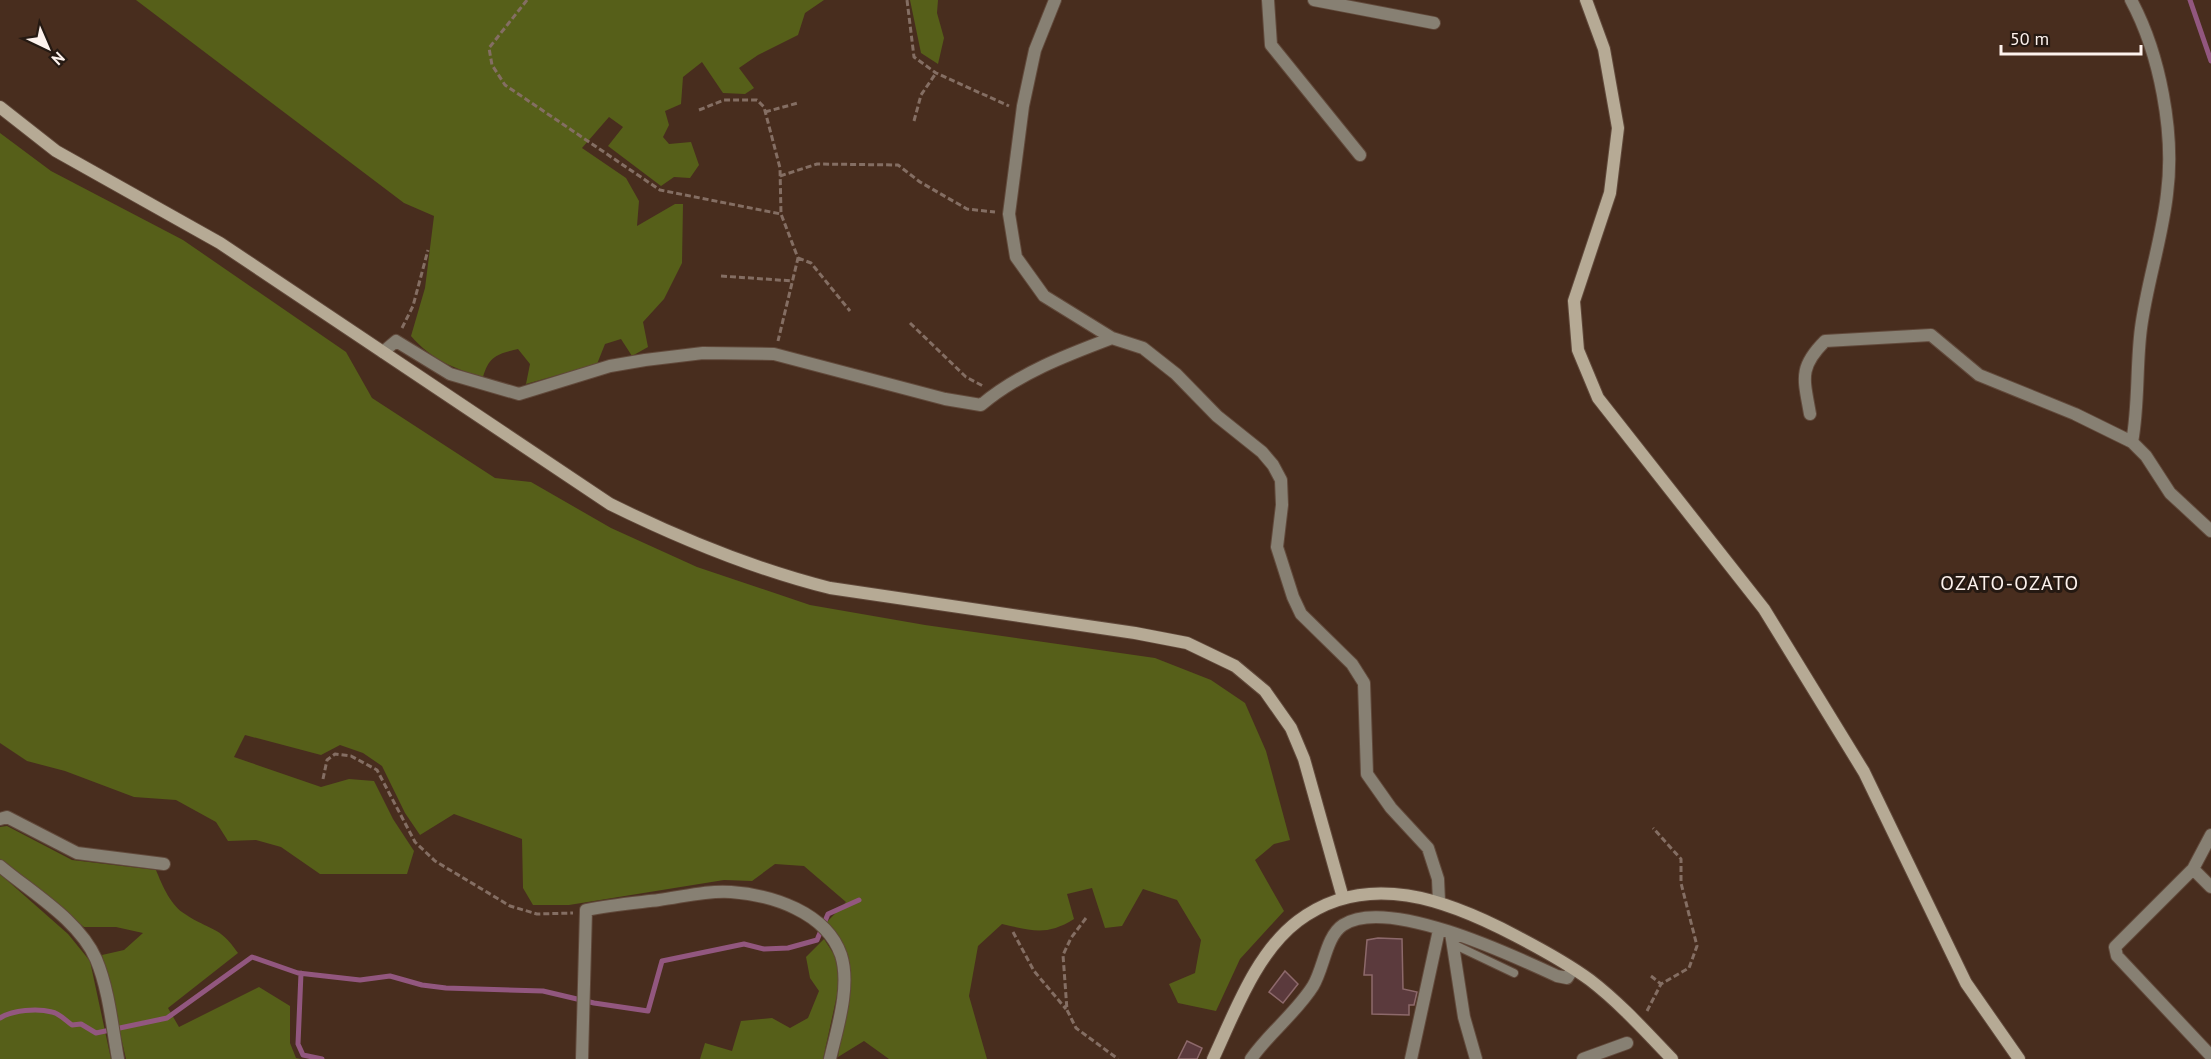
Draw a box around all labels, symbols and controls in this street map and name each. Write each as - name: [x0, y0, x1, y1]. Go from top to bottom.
- north arrow: [18, 18, 78, 78]
- scale bar: [2001, 18, 2140, 56]
- text: 50 m: [2010, 27, 2049, 50]
- text: N: [48, 48, 69, 70]
- district label: OZATO-OZATO: [1940, 570, 2080, 596]

